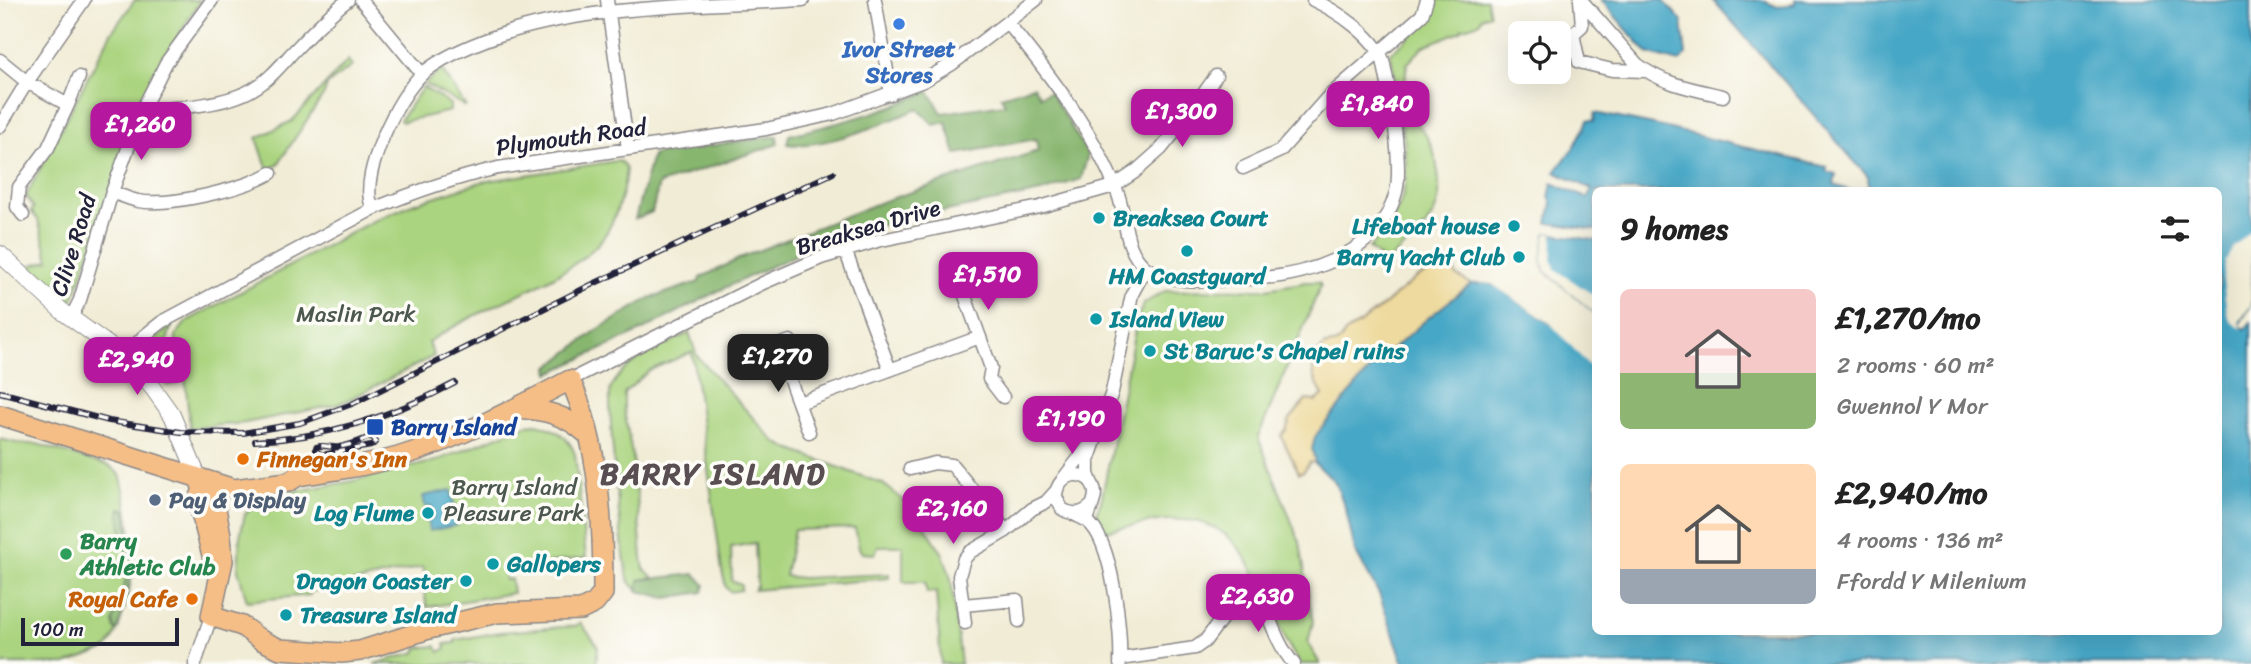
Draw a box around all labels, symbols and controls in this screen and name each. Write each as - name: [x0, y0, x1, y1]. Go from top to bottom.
- marker: Ivor Street Stores: [891, 16, 907, 32]
- map controls: [1508, 21, 1571, 84]
- button: locate: [1508, 21, 1571, 84]
- place label: Ivor Street Stores: [842, 29, 956, 96]
- pin: £1,840: [1321, 82, 1435, 141]
- text: £1,840: [1342, 83, 1414, 124]
- pin: £1,300: [1125, 90, 1239, 149]
- text: £1,300: [1147, 91, 1217, 132]
- pin: £1,260: [84, 102, 198, 162]
- text: £1,260: [106, 104, 176, 145]
- street label: Plymouth Road: [493, 106, 651, 168]
- street label: Clive Road: [39, 187, 109, 301]
- street label: Breaksea Drive: [791, 187, 945, 268]
- place label: Breaksea Court: [1113, 198, 1268, 239]
- text: 9 homes: [1620, 202, 1728, 256]
- place label: Lifeboat house: [1352, 206, 1500, 247]
- marker: Breaksea Court: [1091, 210, 1107, 226]
- icon: filters: [2156, 210, 2194, 248]
- marker: Lifeboat house: [1506, 218, 1522, 234]
- place label: Barry Yacht Club: [1337, 237, 1505, 278]
- marker: HM Coastguard: [1179, 243, 1195, 259]
- marker: Barry Yacht Club: [1511, 249, 1527, 265]
- pin: £1,510: [931, 252, 1045, 312]
- text: £1,510: [955, 254, 1021, 295]
- place label: HM Coastguard: [1108, 256, 1267, 297]
- text: £1,270/mo: [1837, 291, 1980, 345]
- park label: Maslin Park: [296, 294, 416, 335]
- place label: Island View: [1109, 299, 1224, 340]
- marker: Island View: [1088, 311, 1104, 327]
- icon: home: [1676, 317, 1760, 401]
- place label: St Baruc's Chapel ruins: [1163, 331, 1406, 372]
- pin: £1,270: [721, 334, 835, 394]
- text: £1,270: [743, 336, 813, 377]
- pin: £2,940: [80, 338, 194, 397]
- text: £2,940: [100, 339, 174, 380]
- marker: St Baruc's Chapel ruins: [1142, 343, 1158, 359]
- text: 2 rooms · 60 m²: [1837, 345, 1995, 386]
- text: Gwennol Y Mor: [1837, 386, 1987, 427]
- pin: £1,190: [1015, 396, 1129, 456]
- text: £1,190: [1039, 398, 1105, 439]
- place label: Barry Island: [391, 407, 518, 448]
- marker: Barry Island: [365, 417, 385, 437]
- place label: Finnegan's Inn: [256, 439, 408, 480]
- district label: BARRY ISLAND: [600, 447, 826, 501]
- marker: Finnegan's Inn: [235, 451, 251, 467]
- text: £2,940/mo: [1837, 466, 1988, 520]
- park label: Barry Island Pleasure Park: [443, 467, 585, 534]
- place label: Pay & Display: [169, 480, 307, 521]
- pin: £2,160: [896, 486, 1010, 546]
- text: £2,160: [918, 488, 988, 529]
- marker: Pay & Display: [147, 492, 163, 508]
- icon: home: [1676, 492, 1760, 576]
- place label: Log Flume: [314, 493, 415, 534]
- marker: Log Flume: [420, 505, 436, 521]
- text: 4 rooms · 136 m²: [1837, 520, 2004, 561]
- place label: Barry Athletic Club: [79, 521, 216, 588]
- place label: Gallopers: [506, 544, 601, 585]
- marker: Barry Athletic Club: [58, 546, 74, 562]
- marker: Gallopers: [485, 556, 501, 572]
- place label: Dragon Coaster: [296, 561, 454, 602]
- text: Ffordd Y Mileniwm: [1837, 561, 2027, 602]
- marker: Dragon Coaster: [458, 573, 474, 589]
- pin: £2,630: [1201, 574, 1315, 634]
- text: £2,630: [1222, 576, 1294, 617]
- place label: Royal Cafe: [68, 579, 178, 620]
- marker: Royal Cafe: [184, 591, 200, 607]
- place label: Treasure Island: [300, 595, 458, 636]
- marker: Treasure Island: [278, 607, 294, 623]
- text: 100 m: [32, 613, 84, 646]
- scale bar: [21, 615, 178, 647]

